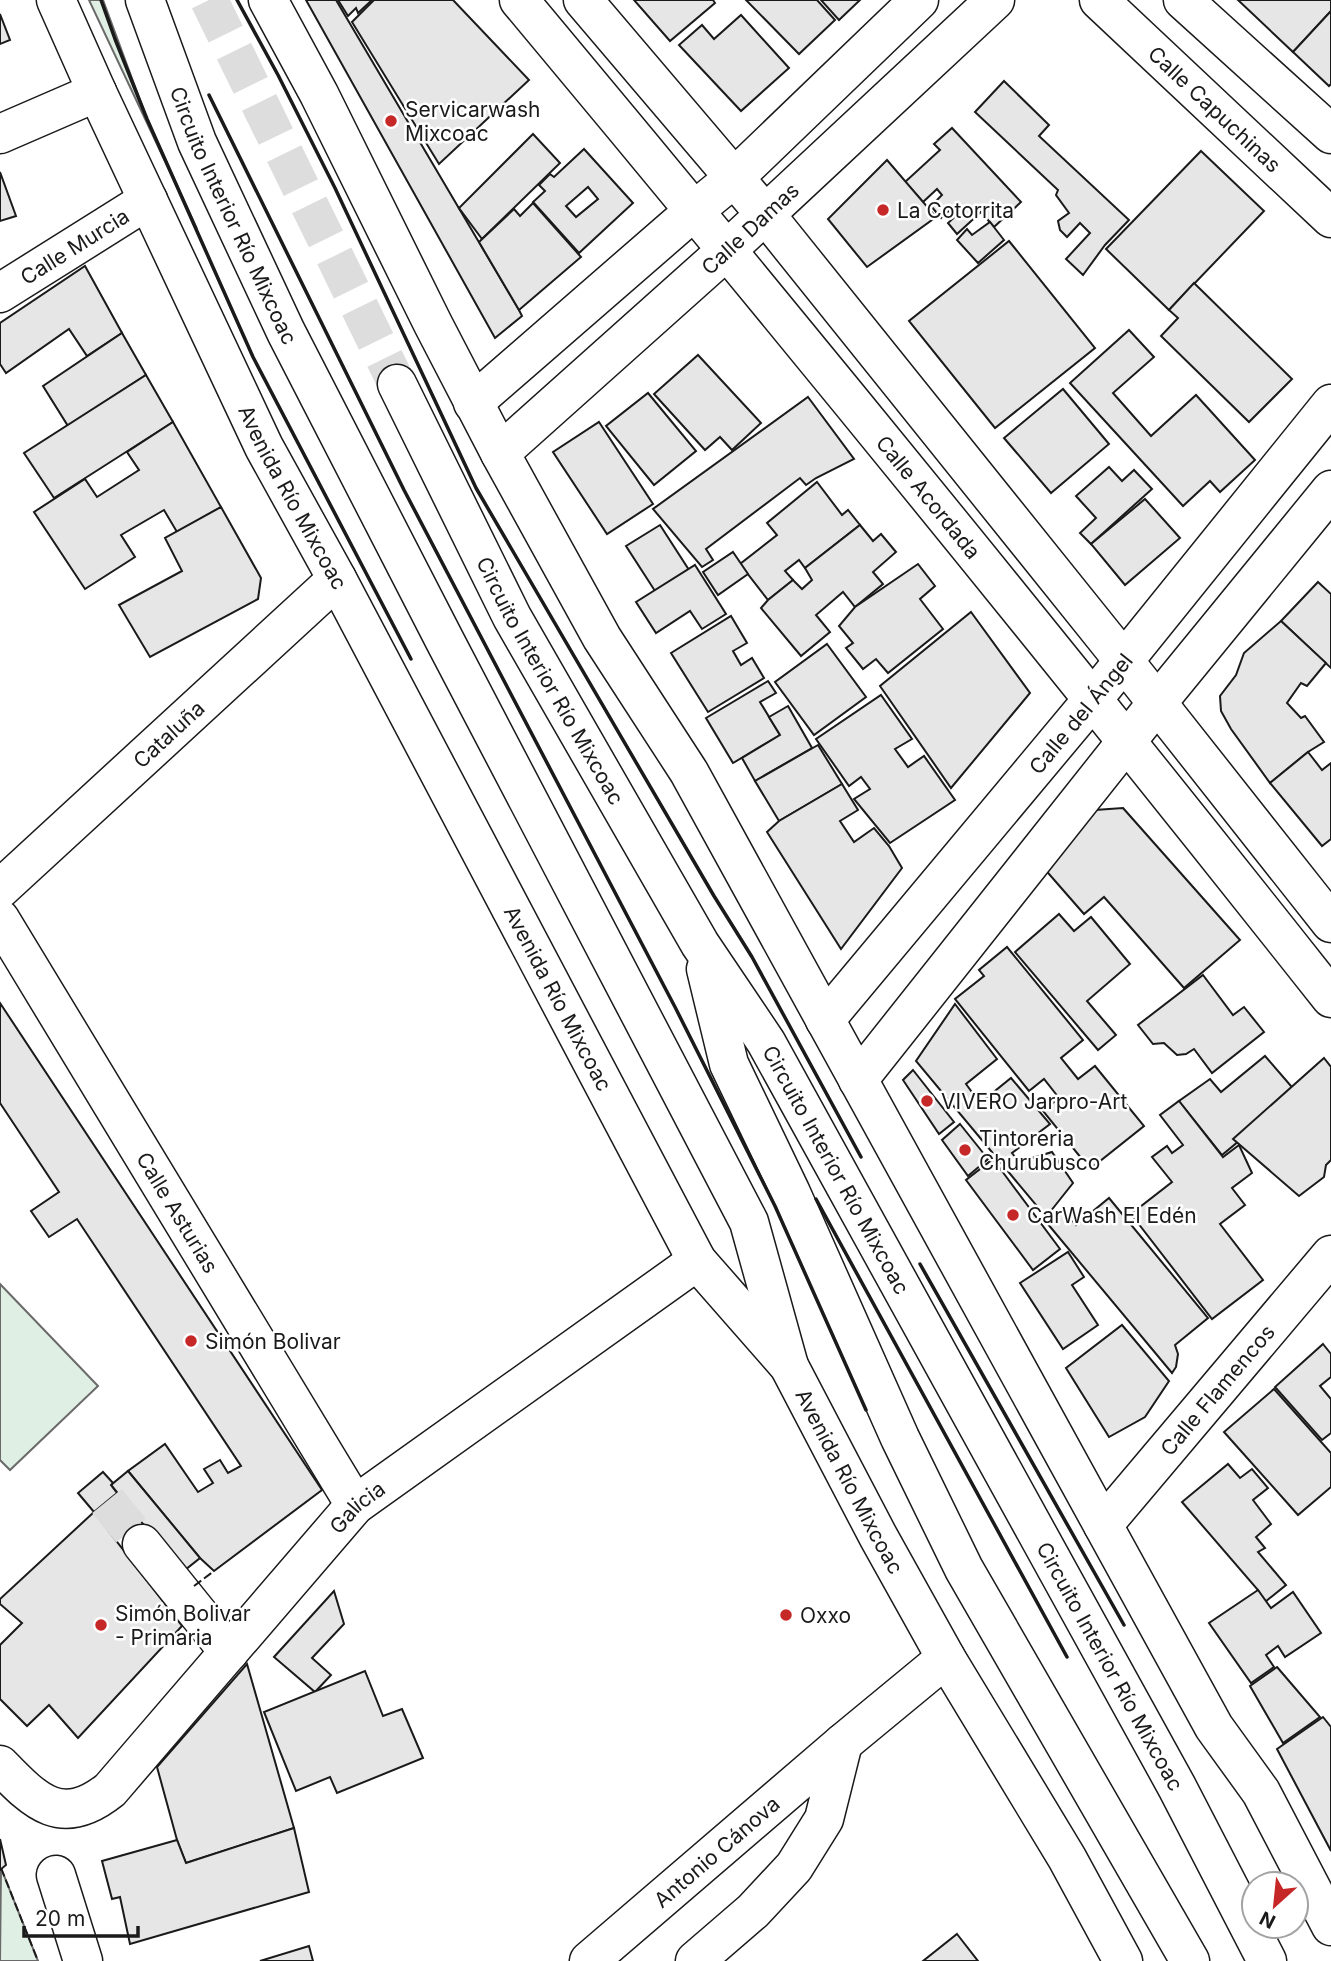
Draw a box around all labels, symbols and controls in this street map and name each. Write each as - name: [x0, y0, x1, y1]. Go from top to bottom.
- street label: Calle Capuchinas: [1143, 41, 1286, 177]
- street label: Circuito Interior Río Mixcoac: [165, 83, 303, 348]
- place label: Servicarwash Mixcoac: [405, 97, 540, 146]
- marker: Servicarwash Mixcoac: [383, 113, 399, 129]
- street label: Calle Damas: [696, 177, 804, 280]
- place label: La Cotorrita: [897, 198, 1014, 223]
- marker: La Cotorrita: [875, 202, 891, 218]
- street label: Calle Murcia: [16, 203, 133, 290]
- street label: Avenida Río Mixcoac: [234, 401, 353, 594]
- street label: Calle Acordada: [871, 430, 986, 563]
- street label: Circuito Interior Río Mixcoac: [472, 552, 630, 809]
- street label: Calle del Ángel: [1023, 648, 1137, 779]
- street label: Cataluña: [128, 695, 209, 773]
- street label: Avenida Río Mixcoac: [499, 902, 617, 1095]
- street label: Circuito Interior Río Mixcoac: [758, 1041, 915, 1298]
- place label: VIVERO Jarpro-Art: [941, 1089, 1127, 1114]
- marker: VIVERO Jarpro-Art: [919, 1093, 935, 1109]
- place label: Tintoreria Churubusco: [979, 1126, 1100, 1175]
- marker: Tintoreria Churubusco: [957, 1142, 973, 1158]
- street label: Calle Asturias: [132, 1147, 224, 1277]
- place label: CarWash El Edén: [1027, 1203, 1197, 1228]
- marker: CarWash El Edén: [1005, 1207, 1021, 1223]
- street label: Calle Flamencos: [1155, 1319, 1280, 1460]
- place label: Simón Bolivar: [205, 1329, 341, 1354]
- marker: Simón Bolivar: [183, 1333, 199, 1349]
- street label: Avenida Río Mixcoac: [791, 1385, 909, 1578]
- street label: Galicia: [324, 1475, 389, 1538]
- street label: Circuito Interior Río Mixcoac: [1032, 1537, 1189, 1795]
- place label: Simón Bolivar - Primaria: [115, 1601, 251, 1650]
- place label: Oxxo: [800, 1603, 851, 1628]
- marker: Oxxo: [778, 1607, 794, 1623]
- marker: Simón Bolivar - Primaria: [93, 1617, 109, 1633]
- street label: Antonio Cánova: [649, 1791, 784, 1912]
- north arrow: [1240, 1870, 1310, 1940]
- scale bar: [24, 1895, 138, 1939]
- text: 20 m: [35, 1906, 85, 1931]
- text: N: [1256, 1906, 1279, 1933]

